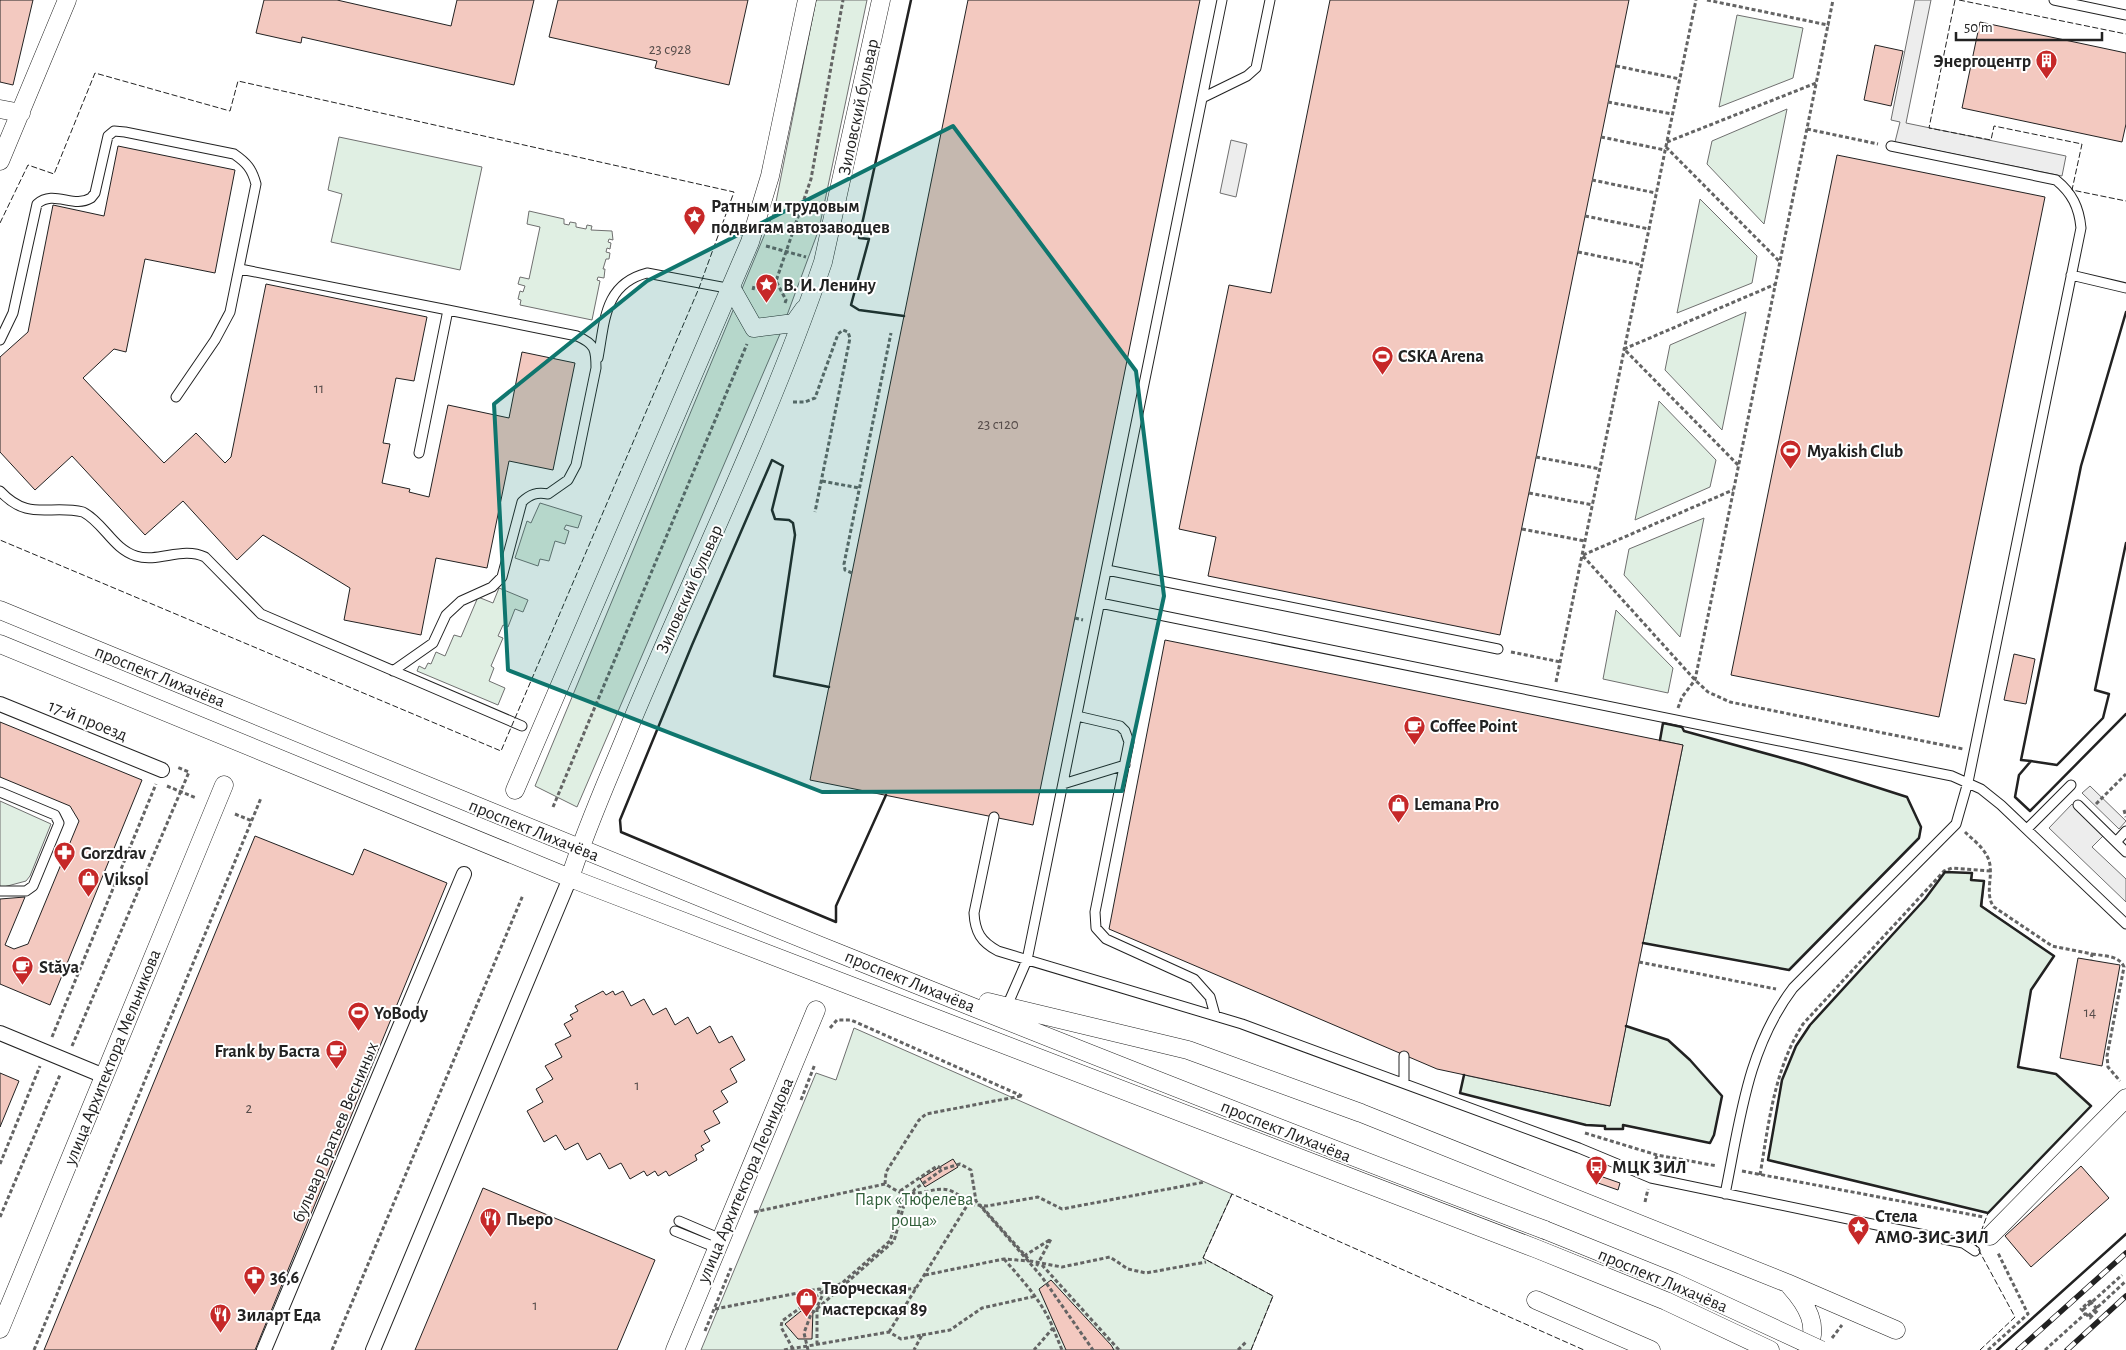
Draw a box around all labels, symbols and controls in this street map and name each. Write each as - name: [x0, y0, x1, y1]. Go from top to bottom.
- scale bar: [1956, 10, 2102, 42]
- text: 50 m: [1964, 20, 1993, 35]
- street label: Зиловский бульвар: [835, 37, 882, 177]
- house number: 23 с928: [649, 42, 691, 57]
- building icon: Энергоцентр: [2035, 49, 2059, 80]
- place label: Энергоцентр: [1933, 53, 2031, 71]
- place label: Ратным и трудовым подвигам автозаводцев: [711, 198, 890, 237]
- place icon: Ратным и трудовым подвигам автозаводцев: [683, 204, 707, 235]
- place icon: В. И. Ленину: [755, 273, 779, 304]
- place label: В. И. Ленину: [783, 277, 877, 295]
- sports icon: CSKA Arena: [1370, 344, 1394, 375]
- place label: CSKA Arena: [1398, 348, 1484, 366]
- house number: 11: [314, 381, 324, 396]
- house number: 23 с120: [977, 417, 1019, 432]
- sports icon: Myakish Club: [1779, 439, 1803, 470]
- place label: Myakish Club: [1807, 443, 1903, 461]
- street label: Зиловский бульвар: [653, 522, 726, 656]
- street label: проспект Лихачёва: [92, 643, 227, 711]
- street label: 17-й проезд: [46, 697, 130, 745]
- cafe icon: Coffee Point: [1402, 714, 1426, 745]
- place label: Coffee Point: [1430, 718, 1517, 736]
- shop icon: Lemana Pro: [1386, 792, 1410, 823]
- place label: Lemana Pro: [1414, 796, 1499, 814]
- street label: проспект Лихачёва: [466, 797, 601, 865]
- pharmacy icon: Gorzdrav: [53, 841, 77, 872]
- place label: Gorzdrav: [81, 845, 146, 863]
- shop icon: Viksol: [76, 867, 100, 898]
- place label: Viksol: [104, 871, 149, 889]
- street label: улица Архитектора Мельникова: [61, 947, 164, 1169]
- street label: проспект Лихачёва: [842, 948, 977, 1016]
- cafe icon: Stăya: [11, 955, 35, 986]
- place label: Stăya: [39, 959, 79, 977]
- sports icon: YoBody: [346, 1001, 370, 1032]
- place label: YoBody: [374, 1005, 429, 1023]
- house number: 14: [2084, 1005, 2096, 1020]
- street label: бульвар Братьев Весниных: [289, 1039, 382, 1225]
- cafe icon: Frank by Баста: [324, 1039, 348, 1070]
- place label: Frank by Баста: [214, 1043, 320, 1061]
- street label: улица Архитектора Леонидова: [694, 1075, 797, 1286]
- house number: 1: [634, 1078, 640, 1093]
- street label: проспект Лихачёва: [1218, 1098, 1353, 1166]
- house number: 2: [246, 1101, 253, 1116]
- bus stop icon: МЦК ЗИЛ: [1584, 1155, 1608, 1186]
- place label: МЦК ЗИЛ: [1612, 1159, 1687, 1177]
- park label: Парк «Тюфелева роща»: [855, 1191, 973, 1230]
- restaurant icon: Пьеро: [478, 1207, 502, 1238]
- place label: Стела АМО-ЗИС-ЗИЛ: [1875, 1208, 1989, 1247]
- place label: Пьеро: [506, 1211, 553, 1229]
- place icon: Стела АМО-ЗИС-ЗИЛ: [1847, 1214, 1871, 1245]
- street label: проспект Лихачёва: [1595, 1246, 1730, 1316]
- pharmacy icon: 36,6: [242, 1265, 266, 1296]
- place label: 36,6: [270, 1269, 300, 1287]
- place label: Творческая мастерская 89: [822, 1280, 928, 1319]
- shop icon: Творческая мастерская 89: [794, 1286, 818, 1317]
- house number: 1: [532, 1298, 538, 1313]
- restaurant icon: Зиларт Еда: [209, 1303, 233, 1334]
- place label: Зиларт Еда: [237, 1307, 322, 1325]

